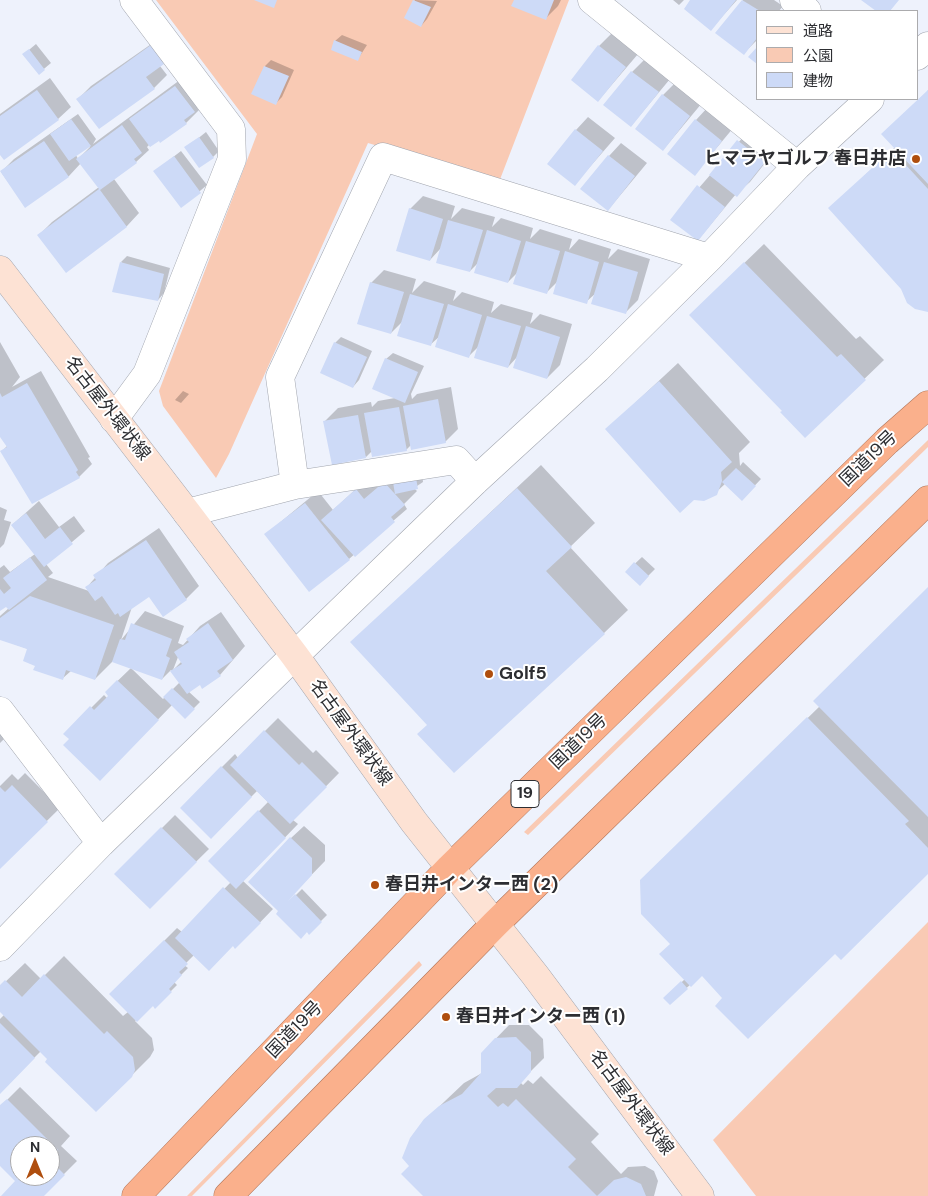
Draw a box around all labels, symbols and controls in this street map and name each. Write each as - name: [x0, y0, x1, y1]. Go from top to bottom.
- legend: [756, 10, 918, 100]
- text: 道路: [803, 21, 833, 41]
- text: 公園: [803, 46, 833, 66]
- text: 建物: [803, 71, 833, 91]
- place label: ヒマラヤゴルフ 春日井店: [704, 148, 906, 170]
- marker: ヒマラヤゴルフ 春日井店: [910, 153, 922, 165]
- street label: 名古屋外環状線: [60, 353, 154, 465]
- street label: 国道19号: [836, 427, 902, 491]
- place label: Golf5: [499, 663, 547, 685]
- marker: Golf5: [483, 668, 495, 680]
- street label: 名古屋外環状線: [304, 676, 396, 790]
- street label: 国道19号: [546, 710, 612, 774]
- road number: 19: [511, 781, 539, 808]
- place label: 春日井インター西 (2): [385, 874, 558, 896]
- marker: 春日井インター西 (2): [369, 879, 381, 891]
- street label: 国道19号: [263, 997, 327, 1063]
- place label: 春日井インター西 (1): [456, 1006, 625, 1028]
- marker: 春日井インター西 (1): [440, 1011, 452, 1023]
- street label: 名古屋外環状線: [584, 1046, 678, 1160]
- north arrow: [10, 1136, 60, 1186]
- text: N: [30, 1138, 40, 1156]

